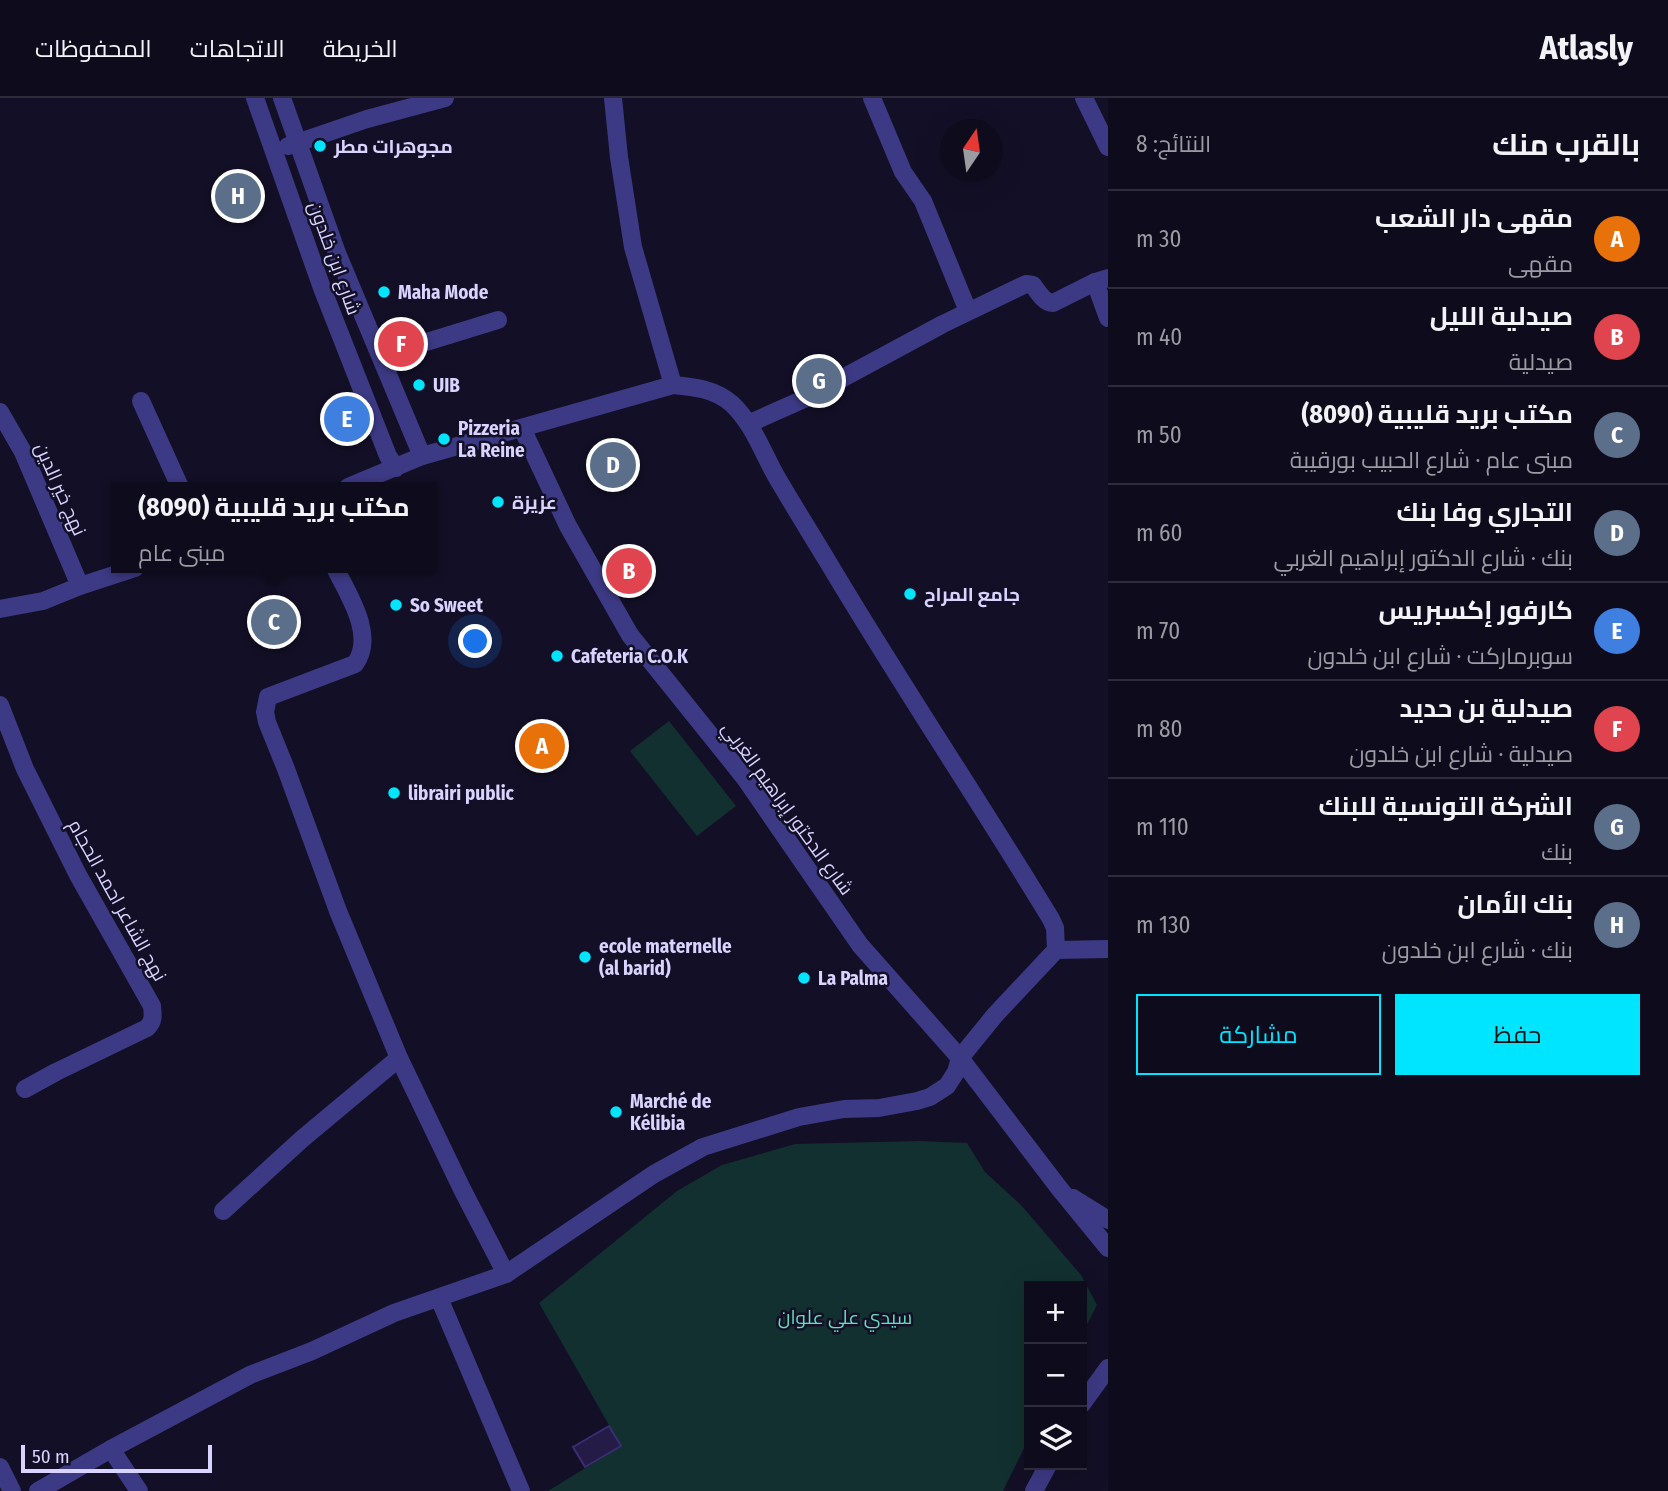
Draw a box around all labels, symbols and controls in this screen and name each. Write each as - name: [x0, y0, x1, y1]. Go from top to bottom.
- text: Atlasly: [1540, 28, 1633, 68]
- text: المحفوظات: [35, 35, 152, 63]
- text: الاتجاهات: [190, 35, 285, 63]
- text: الخريطة: [323, 35, 398, 63]
- north arrow: [940, 119, 1003, 182]
- text: بالقرب منك: [1492, 127, 1640, 163]
- text: النتائج: 8: [1136, 130, 1211, 158]
- place label: مجوهرات مطر: [333, 135, 453, 158]
- marker: مجوهرات مطر: [312, 138, 328, 154]
- pin: H: [215, 170, 261, 222]
- street label: شارع ابن خلدون: [302, 198, 366, 319]
- text: مقهى دار الشعب: [1375, 203, 1573, 234]
- text: 30 m: [1136, 225, 1181, 253]
- text: A: [1611, 225, 1623, 253]
- text: مقهى: [1508, 250, 1573, 278]
- place label: Maha Mode: [398, 281, 489, 304]
- marker: Maha Mode: [376, 284, 392, 300]
- text: صيدلية الليل: [1430, 301, 1573, 332]
- pin: F: [378, 318, 424, 370]
- text: 40 m: [1136, 323, 1182, 351]
- text: B: [1611, 323, 1623, 351]
- text: صيدلية: [1509, 348, 1573, 376]
- pin: G: [796, 355, 842, 407]
- place label: UIB: [433, 374, 460, 397]
- marker: UIB: [411, 377, 427, 393]
- pin: E: [324, 393, 370, 445]
- text: مكتب بريد قليبية (8090): [1301, 399, 1573, 430]
- place label: Pizzeria La Reine: [458, 417, 525, 462]
- text: 50 m: [1136, 421, 1182, 449]
- text: C: [1611, 421, 1623, 449]
- marker: Pizzeria La Reine: [436, 431, 452, 447]
- street label: نهج خير الدين: [28, 439, 91, 540]
- pin: D: [590, 439, 636, 491]
- text: مبنى عام · شارع الحبيب بورقيبة: [1290, 446, 1573, 474]
- popup: [111, 482, 437, 573]
- place label: عزيزة: [512, 491, 557, 514]
- text: مكتب بريد قليبية (8090): [138, 492, 410, 523]
- marker: عزيزة: [490, 494, 506, 510]
- text: التجاري وفا بنك: [1397, 497, 1573, 528]
- text: 60 m: [1136, 519, 1183, 547]
- text: D: [1610, 519, 1624, 547]
- text: مبنى عام: [138, 539, 226, 567]
- text: بنك · شارع الدكتور إبراهيم الغربي: [1273, 544, 1573, 572]
- pin: B: [606, 545, 652, 597]
- place label: جامع المراح: [924, 583, 1020, 608]
- marker: جامع المراح: [902, 586, 918, 602]
- place label: So Sweet: [410, 594, 483, 617]
- text: كارفور إكسبريس: [1379, 595, 1573, 626]
- pin: C: [251, 596, 297, 648]
- marker: So Sweet: [388, 597, 404, 613]
- text: 70 m: [1136, 617, 1180, 645]
- text: E: [1612, 617, 1622, 645]
- your location: [458, 624, 492, 658]
- text: سوبرماركت · شارع ابن خلدون: [1307, 642, 1573, 670]
- place label: Cafeteria C.O.K: [571, 645, 689, 668]
- marker: Cafeteria C.O.K: [549, 648, 565, 664]
- text: صيدلية بن حديد: [1399, 693, 1573, 724]
- text: 80 m: [1136, 715, 1183, 743]
- text: F: [1612, 715, 1622, 743]
- street label: شارع الدكتور إبراهيم الغربي: [715, 717, 858, 901]
- pin: A: [519, 720, 565, 772]
- text: صيدلية · شارع ابن خلدون: [1349, 740, 1573, 768]
- place label: librairi public: [408, 782, 515, 805]
- marker: librairi public: [386, 785, 402, 801]
- text: الشركة التونسية للبنك: [1318, 791, 1573, 822]
- text: 110 m: [1136, 813, 1189, 841]
- text: G: [1610, 813, 1624, 841]
- street label: نهج الشاعر احمد الحجام: [62, 815, 172, 986]
- text: بنك: [1541, 838, 1573, 866]
- text: بنك الأمان: [1457, 889, 1573, 920]
- text: 130 m: [1136, 911, 1190, 939]
- text: H: [1610, 911, 1624, 939]
- place label: ecole maternelle (al barid): [599, 935, 732, 980]
- text: بنك · شارع ابن خلدون: [1382, 936, 1573, 964]
- marker: ecole maternelle (al barid): [577, 949, 593, 965]
- place label: La Palma: [818, 967, 888, 990]
- marker: La Palma: [796, 970, 812, 986]
- button: مشاركة: [1136, 994, 1381, 1075]
- button: حفظ: [1395, 994, 1640, 1075]
- place label: Marché de Kélibia: [630, 1090, 712, 1135]
- marker: Marché de Kélibia: [608, 1104, 624, 1120]
- map controls: [1024, 1281, 1087, 1470]
- button: +: [1024, 1281, 1087, 1344]
- park label: سيدي علي علوان: [778, 1306, 912, 1332]
- button: −: [1024, 1344, 1087, 1407]
- button: layers: [1024, 1407, 1087, 1470]
- scale bar: [21, 1442, 212, 1474]
- text: 50 m: [32, 1445, 70, 1468]

